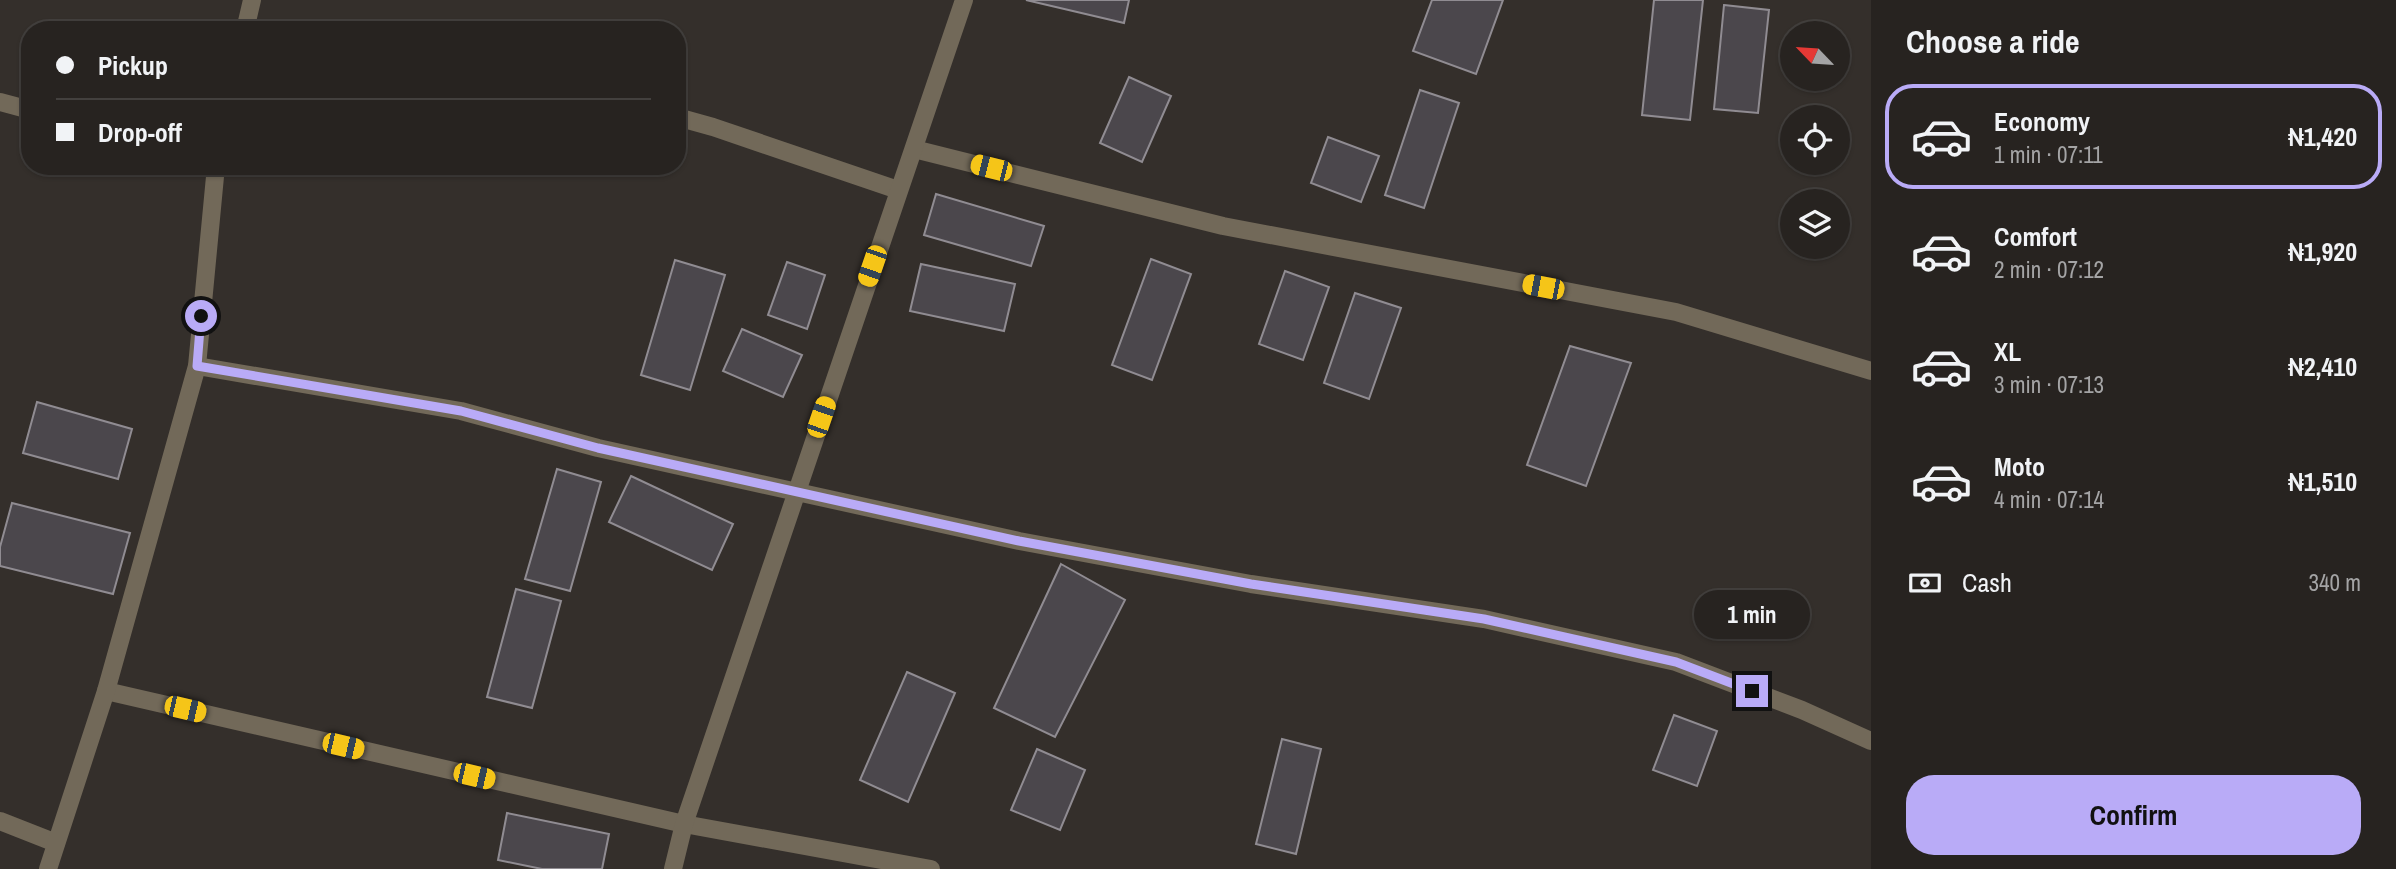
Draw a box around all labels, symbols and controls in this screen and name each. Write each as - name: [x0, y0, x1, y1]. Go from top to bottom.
- text: Choose a ride: [1906, 20, 2080, 63]
- north arrow: [1780, 21, 1850, 91]
- map controls: [1780, 21, 1850, 259]
- text: Pickup: [98, 48, 168, 83]
- text: Economy: [1994, 104, 2090, 139]
- button: locate: [1780, 105, 1850, 175]
- icon: car: [1910, 105, 1973, 168]
- text: Drop-off: [98, 115, 182, 150]
- text: ₦1,420: [2288, 119, 2357, 154]
- text: 1 min · 07:11: [1994, 139, 2103, 170]
- car: [969, 153, 1014, 183]
- button: layers: [1780, 189, 1850, 259]
- text: Comfort: [1994, 219, 2077, 254]
- icon: car: [1910, 220, 1973, 283]
- text: ₦1,920: [2288, 234, 2357, 269]
- car: [856, 243, 889, 289]
- text: 2 min · 07:12: [1994, 254, 2104, 285]
- car: [1521, 273, 1566, 301]
- route start: [185, 300, 217, 332]
- text: XL: [1994, 334, 2021, 369]
- icon: car: [1910, 335, 1973, 398]
- text: ₦2,410: [2288, 349, 2357, 384]
- text: 3 min · 07:13: [1994, 369, 2104, 400]
- car: [805, 394, 838, 440]
- text: Moto: [1994, 449, 2045, 484]
- icon: car: [1910, 450, 1973, 513]
- text: ₦1,510: [2288, 464, 2357, 499]
- text: 4 min · 07:14: [1994, 484, 2104, 515]
- icon: cash: [1906, 564, 1944, 602]
- text: Cash: [1962, 565, 2012, 600]
- text: 340 m: [2309, 567, 2361, 598]
- callout: 1 min: [1694, 590, 1810, 638]
- text: 1 min: [1727, 599, 1777, 630]
- route end: [1736, 675, 1768, 707]
- car: [163, 694, 208, 724]
- car: [321, 731, 366, 761]
- car: [452, 761, 497, 791]
- button: Confirm: [1906, 775, 2361, 855]

